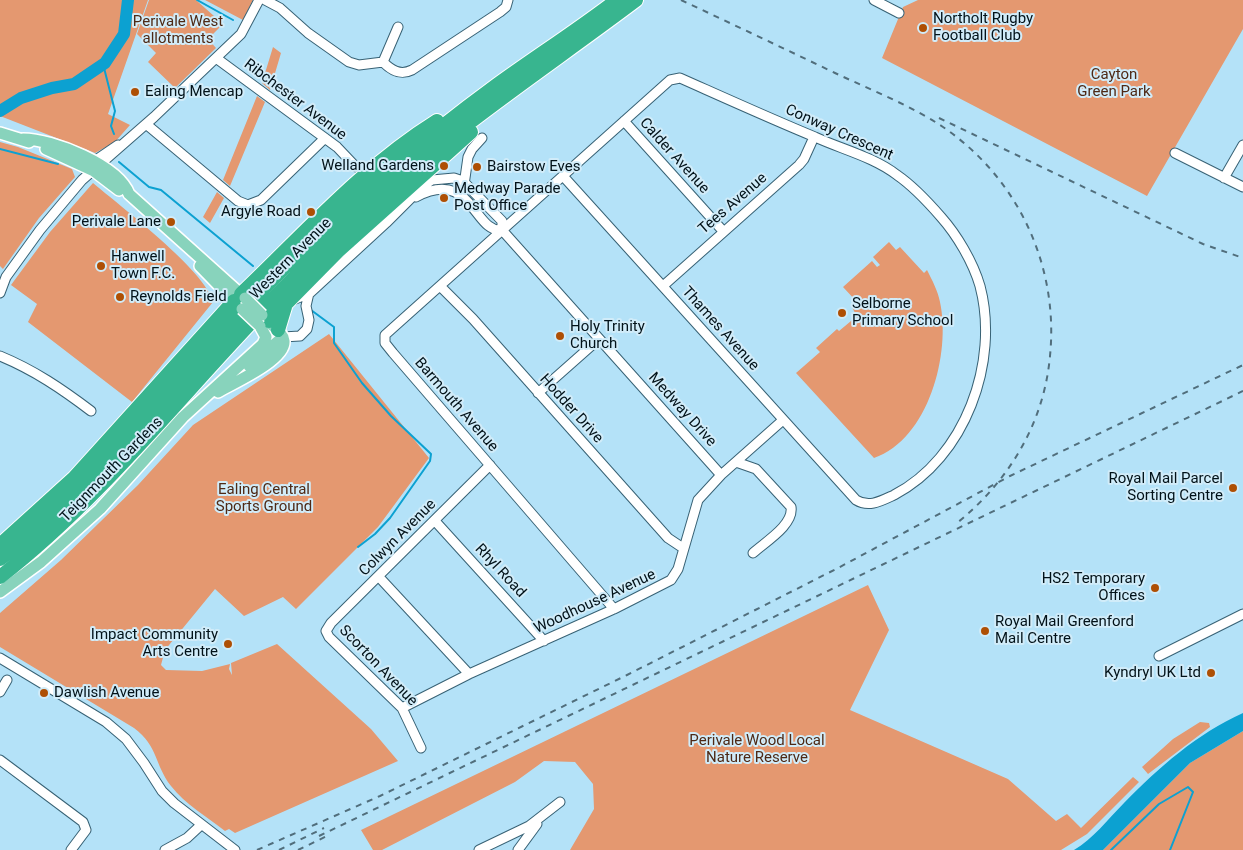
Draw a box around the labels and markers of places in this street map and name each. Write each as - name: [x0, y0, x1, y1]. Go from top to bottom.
- place label: Northolt Rugby Football Club: [933, 10, 1033, 45]
- marker: Northolt Rugby Football Club: [917, 22, 929, 34]
- place label: Ealing Mencap: [145, 83, 243, 101]
- marker: Ealing Mencap: [129, 86, 141, 98]
- place label: Welland Gardens: [321, 157, 434, 175]
- place label: Bairstow Eves: [487, 158, 580, 176]
- marker: Welland Gardens: [438, 160, 450, 172]
- marker: Bairstow Eves: [471, 161, 483, 173]
- place label: Medway Parade Post Office: [454, 180, 561, 215]
- marker: Medway Parade Post Office: [438, 192, 450, 204]
- place label: Argyle Road: [221, 203, 301, 221]
- marker: Argyle Road: [305, 206, 317, 218]
- place label: Perivale Lane: [72, 213, 161, 231]
- marker: Perivale Lane: [165, 216, 177, 228]
- place label: Hanwell Town F.C.: [111, 248, 175, 283]
- marker: Hanwell Town F.C.: [95, 260, 107, 272]
- place label: Reynolds Field: [130, 288, 227, 306]
- marker: Reynolds Field: [114, 291, 126, 303]
- place label: Selborne Primary School: [852, 295, 953, 330]
- marker: Selborne Primary School: [836, 307, 848, 319]
- place label: Holy Trinity Church: [570, 318, 645, 353]
- marker: Holy Trinity Church: [554, 330, 566, 342]
- place label: Royal Mail Parcel Sorting Centre: [1109, 470, 1223, 505]
- marker: Royal Mail Parcel Sorting Centre: [1227, 482, 1239, 494]
- place label: HS2 Temporary Offices: [1042, 570, 1145, 605]
- marker: HS2 Temporary Offices: [1149, 582, 1161, 594]
- place label: Royal Mail Greenford Mail Centre: [995, 613, 1134, 648]
- marker: Royal Mail Greenford Mail Centre: [979, 625, 991, 637]
- place label: Impact Community Arts Centre: [91, 626, 218, 661]
- marker: Impact Community Arts Centre: [222, 638, 234, 650]
- place label: Kyndryl UK Ltd: [1104, 664, 1201, 682]
- marker: Kyndryl UK Ltd: [1205, 667, 1217, 679]
- place label: Dawlish Avenue: [54, 684, 159, 702]
- marker: Dawlish Avenue: [38, 687, 50, 699]

